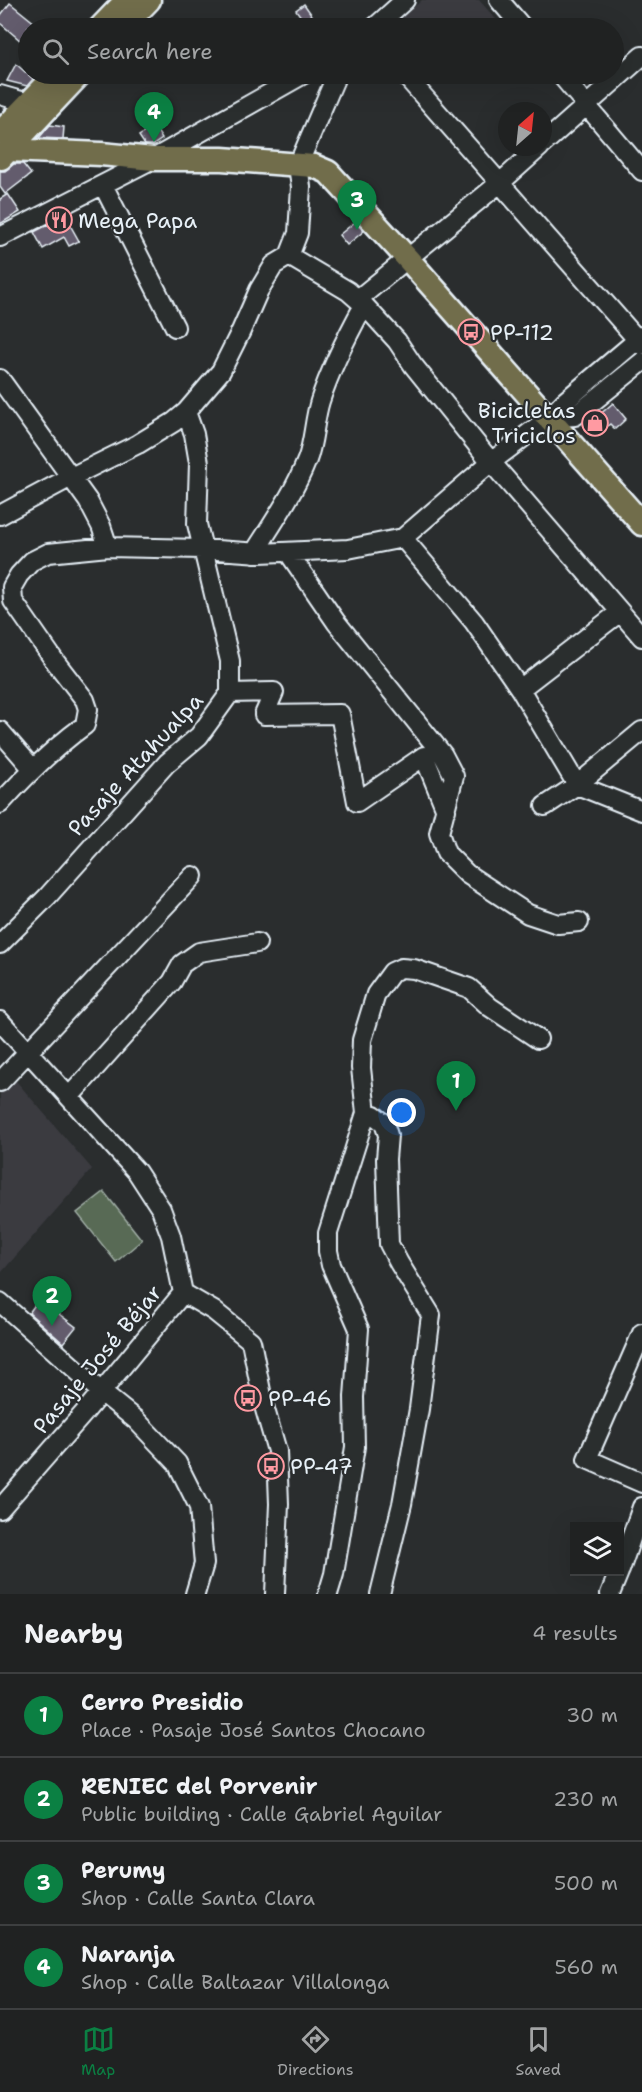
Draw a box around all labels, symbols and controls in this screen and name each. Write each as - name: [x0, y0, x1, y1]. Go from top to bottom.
- search box: [18, 18, 624, 84]
- icon: search: [39, 35, 72, 68]
- text: Search here: [87, 37, 213, 66]
- pin: 4: [134, 92, 174, 142]
- north arrow: [498, 102, 552, 156]
- pin: 3: [338, 180, 376, 230]
- restaurant icon: Mega Papa: [44, 205, 74, 235]
- place label: Mega Papa: [78, 206, 197, 235]
- bus stop icon: PP-112: [456, 317, 486, 347]
- place label: PP-112: [490, 318, 554, 347]
- place label: Bicicletas Triciclos: [478, 396, 576, 450]
- shop icon: Bicicletas Triciclos: [580, 408, 610, 438]
- street label: Pasaje Atahualpa: [61, 686, 210, 842]
- pin: 1: [436, 1062, 476, 1111]
- your location: [387, 1098, 416, 1127]
- pin: 2: [32, 1276, 72, 1326]
- street label: Pasaje José Béjar: [26, 1279, 168, 1440]
- bus stop icon: PP-46: [233, 1383, 263, 1413]
- place label: PP-46: [268, 1384, 332, 1413]
- bus stop icon: PP-47: [256, 1451, 286, 1481]
- place label: PP-47: [290, 1452, 353, 1481]
- map controls: [570, 1522, 624, 1576]
- button: layers: [570, 1522, 624, 1576]
- text: Nearby: [24, 1616, 123, 1651]
- text: 4 results: [532, 1620, 618, 1646]
- text: Cerro Presidio: [81, 1688, 244, 1717]
- text: 1: [39, 1702, 48, 1728]
- text: 30 m: [566, 1702, 618, 1728]
- text: Place · Pasaje José Santos Chocano: [81, 1717, 426, 1743]
- text: RENIEC del Porvenir: [81, 1772, 317, 1801]
- text: 2: [37, 1786, 51, 1812]
- text: 230 m: [553, 1786, 618, 1812]
- text: Public building · Calle Gabriel Aguilar: [81, 1801, 442, 1827]
- text: Perumy: [81, 1856, 166, 1885]
- text: 3: [37, 1870, 51, 1896]
- text: 500 m: [554, 1870, 618, 1896]
- text: Shop · Calle Santa Clara: [81, 1885, 315, 1911]
- text: Naranja: [81, 1940, 175, 1969]
- text: 4: [37, 1954, 51, 1980]
- text: 560 m: [555, 1954, 618, 1980]
- text: Shop · Calle Baltazar Villalonga: [81, 1969, 389, 1995]
- tab: Map: [81, 2023, 115, 2080]
- tab: Directions: [277, 2023, 354, 2080]
- tab: Saved: [516, 2023, 561, 2080]

